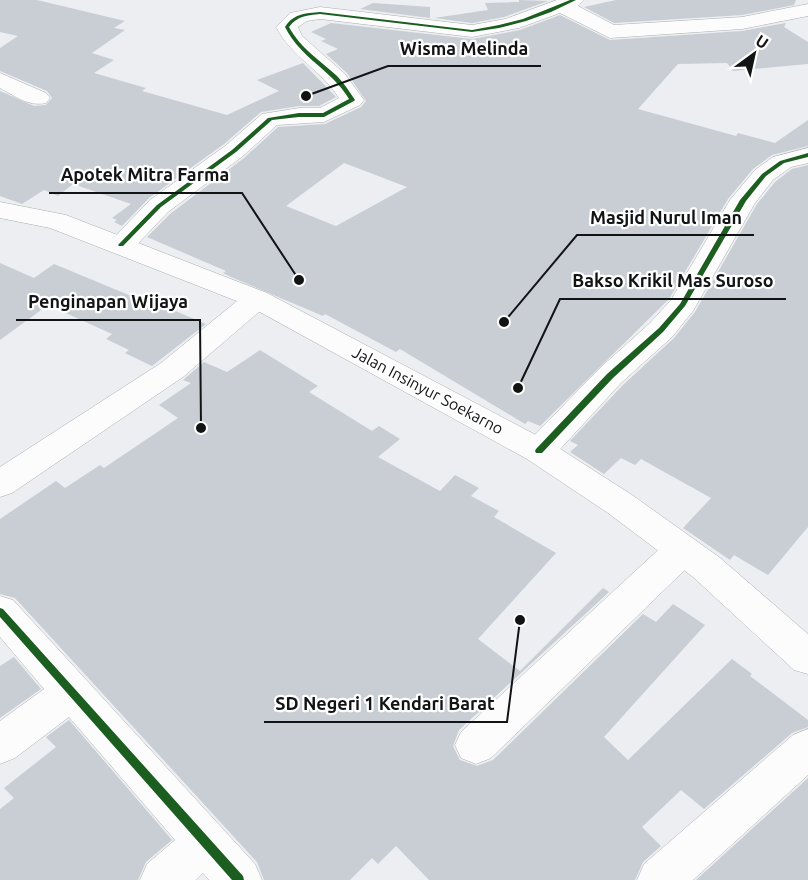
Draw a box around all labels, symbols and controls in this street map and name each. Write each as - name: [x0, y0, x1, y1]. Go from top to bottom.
- north arrow: [724, 24, 784, 84]
- callout: Wisma Melinda: [388, 30, 541, 66]
- text: U: [753, 31, 772, 52]
- text: Wisma Melinda: [400, 38, 528, 58]
- callout: Apotek Mitra Farma: [49, 157, 242, 193]
- text: Apotek Mitra Farma: [61, 164, 229, 184]
- callout: Masjid Nurul Iman: [577, 199, 754, 235]
- text: Masjid Nurul Iman: [590, 207, 742, 227]
- callout: Bakso Krikil Mas Suroso: [560, 263, 786, 299]
- text: Bakso Krikil Mas Suroso: [572, 270, 774, 290]
- callout: Penginapan Wijaya: [16, 284, 200, 320]
- text: Penginapan Wijaya: [28, 291, 188, 311]
- street label: Jalan Insinyur Soekarno: [349, 343, 507, 437]
- callout: SD Negeri 1 Kendari Barat: [264, 686, 507, 722]
- text: SD Negeri 1 Kendari Barat: [275, 693, 495, 713]

